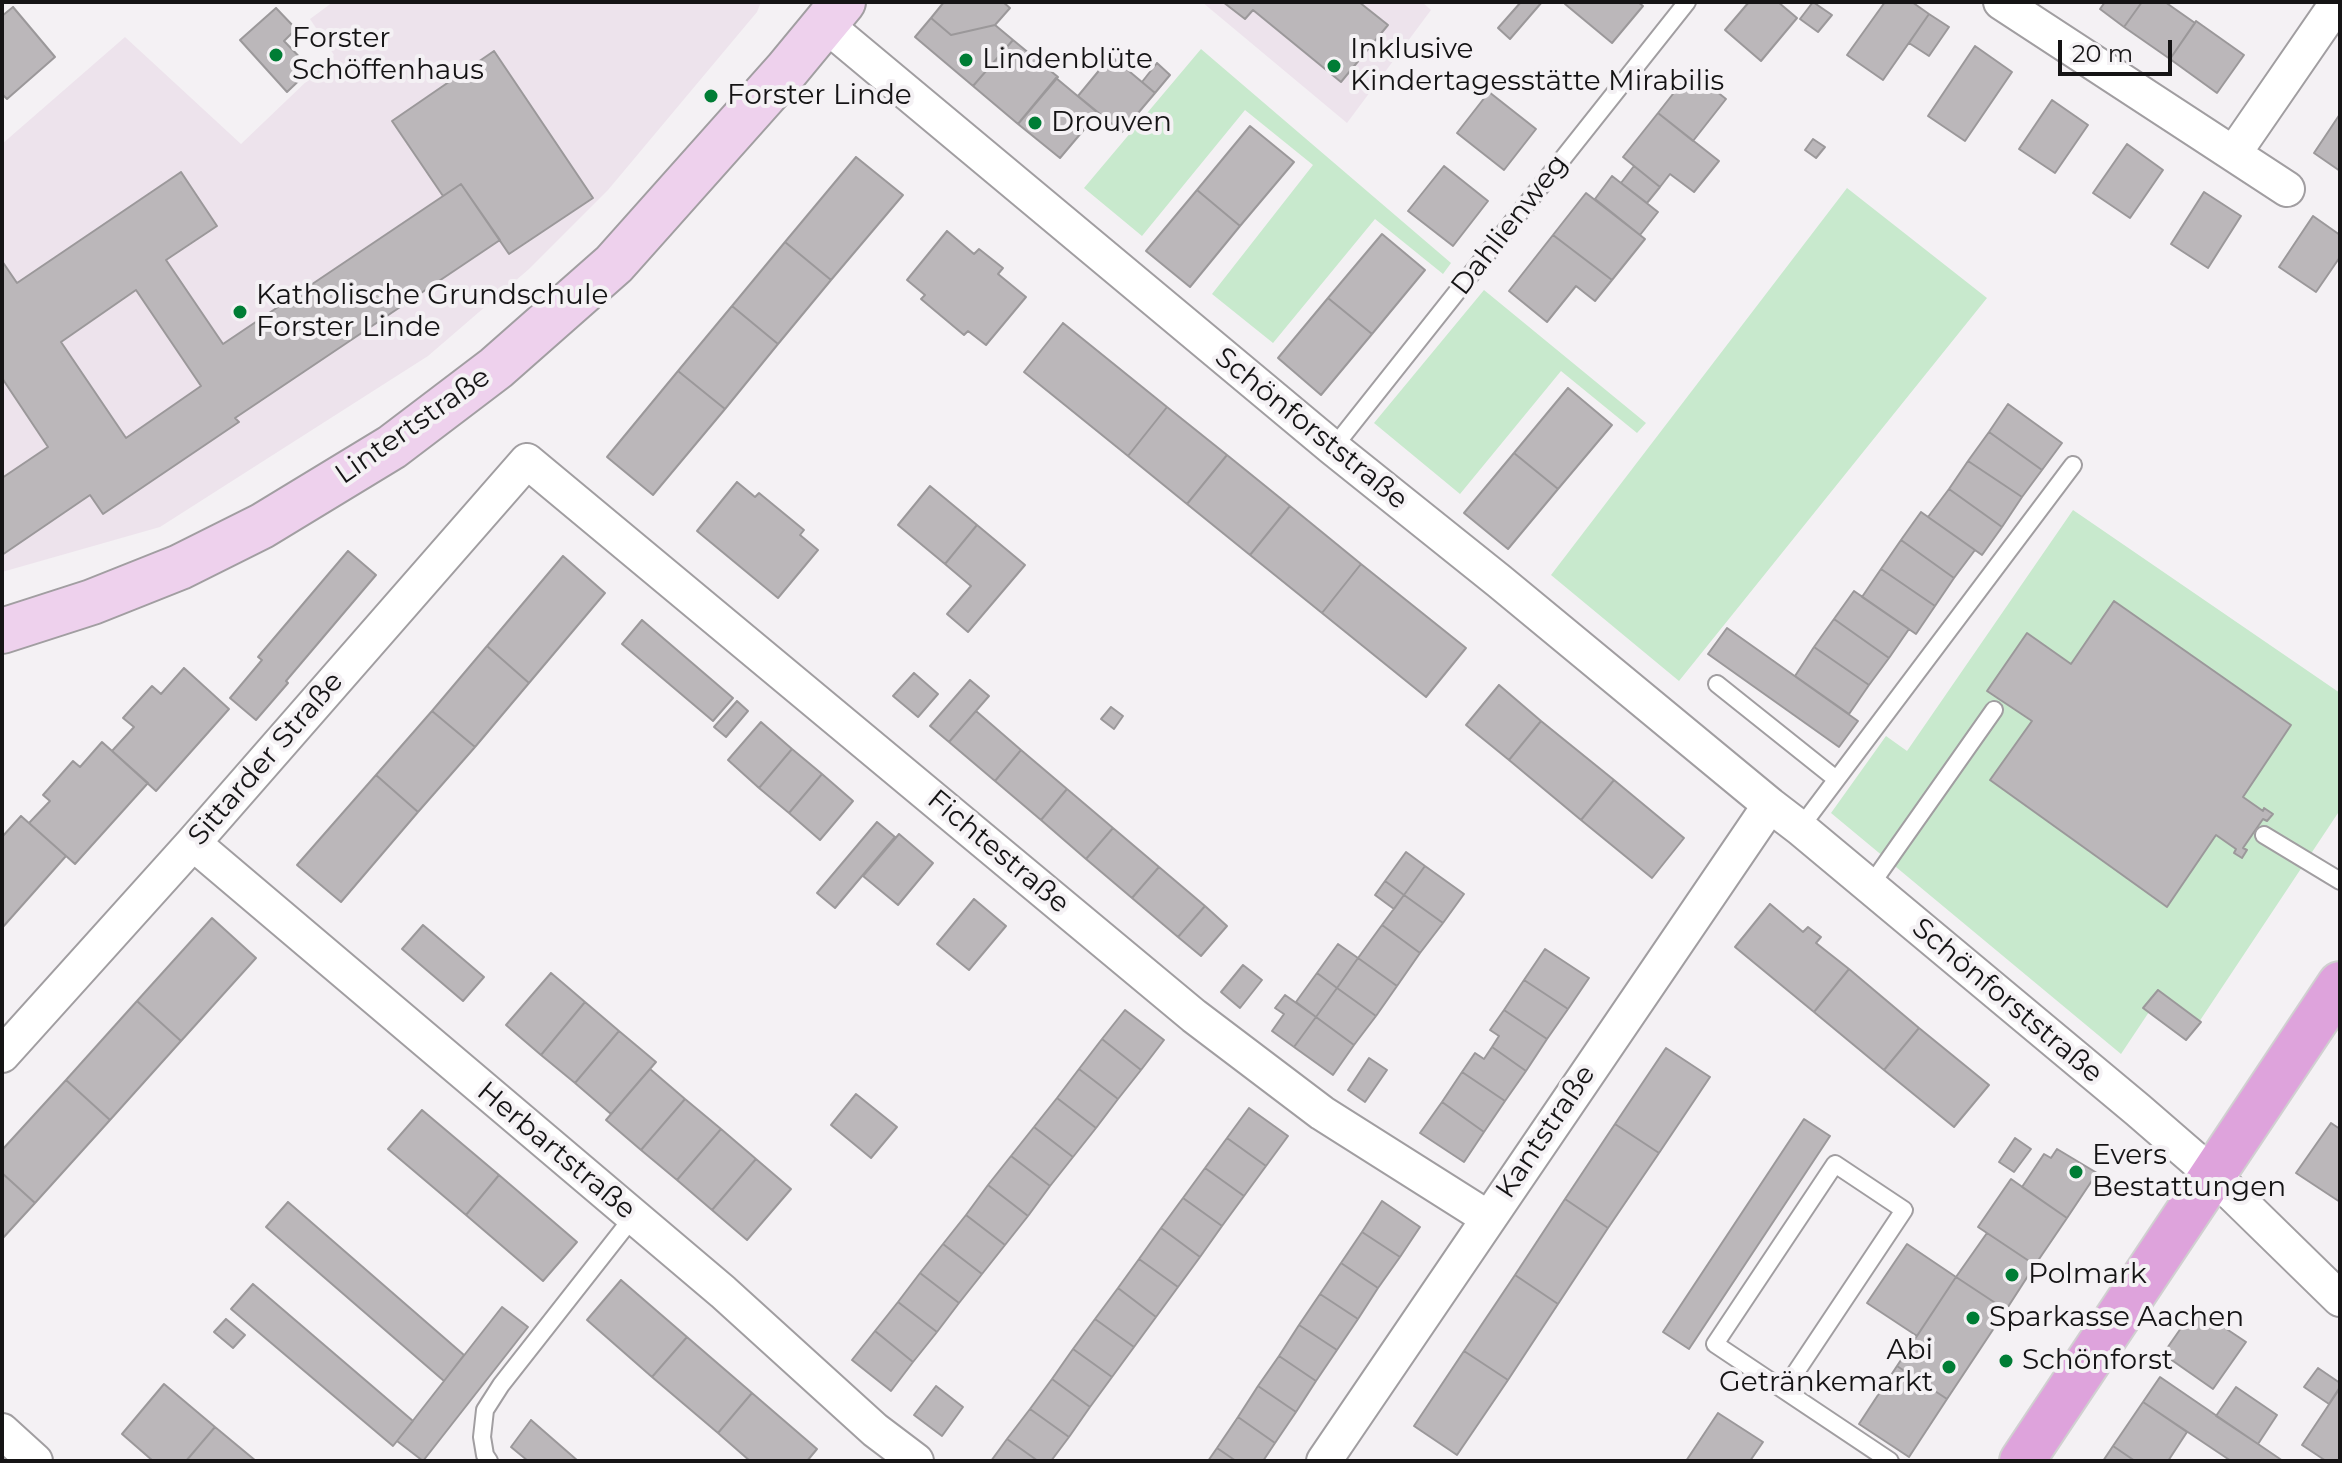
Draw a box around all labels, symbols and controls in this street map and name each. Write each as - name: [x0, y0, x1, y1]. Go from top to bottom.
- place label: Forster Schöffenhaus: [292, 22, 484, 88]
- scale bar: [2062, 24, 2176, 74]
- place label: Inklusive Kindertagesstätte Mirabilis: [1350, 33, 1724, 99]
- text: 20 m: [2072, 39, 2133, 68]
- place label: Lindenblüte: [982, 43, 1153, 77]
- marker: Forster Schöffenhaus: [267, 46, 285, 64]
- marker: Lindenblüte: [957, 51, 975, 69]
- marker: Inklusive Kindertagesstätte Mirabilis: [1325, 57, 1343, 75]
- place label: Forster Linde: [727, 79, 912, 113]
- marker: Forster Linde: [702, 87, 720, 105]
- place label: Drouven: [1051, 106, 1172, 140]
- marker: Drouven: [1026, 114, 1044, 132]
- street label: Dahlienweg: [1445, 148, 1575, 302]
- place label: Katholische Grundschule Forster Linde: [256, 279, 608, 345]
- marker: Katholische Grundschule Forster Linde: [231, 303, 249, 321]
- street label: Schönforststraße: [1208, 341, 1414, 517]
- street label: Lintertstraße: [329, 360, 497, 492]
- street label: Sittarder Straße: [181, 665, 351, 853]
- street label: Fichtestraße: [920, 783, 1076, 921]
- street label: Schönforststraße: [1905, 911, 2109, 1091]
- street label: Kantstraße: [1489, 1059, 1603, 1205]
- street label: Herbartstraße: [470, 1075, 642, 1227]
- place label: Evers Bestattungen: [2092, 1139, 2286, 1205]
- marker: Evers Bestattungen: [2067, 1163, 2085, 1181]
- place label: Polmark: [2028, 1258, 2147, 1292]
- marker: Polmark: [2003, 1266, 2021, 1284]
- place label: Sparkasse Aachen: [1989, 1301, 2244, 1335]
- marker: Sparkasse Aachen: [1964, 1309, 1982, 1327]
- place label: Abi Getränkemarkt: [1719, 1334, 1933, 1400]
- place label: Schönforst: [2022, 1344, 2173, 1378]
- marker: Schönforst: [1997, 1352, 2015, 1370]
- marker: Abi Getränkemarkt: [1940, 1358, 1958, 1376]

